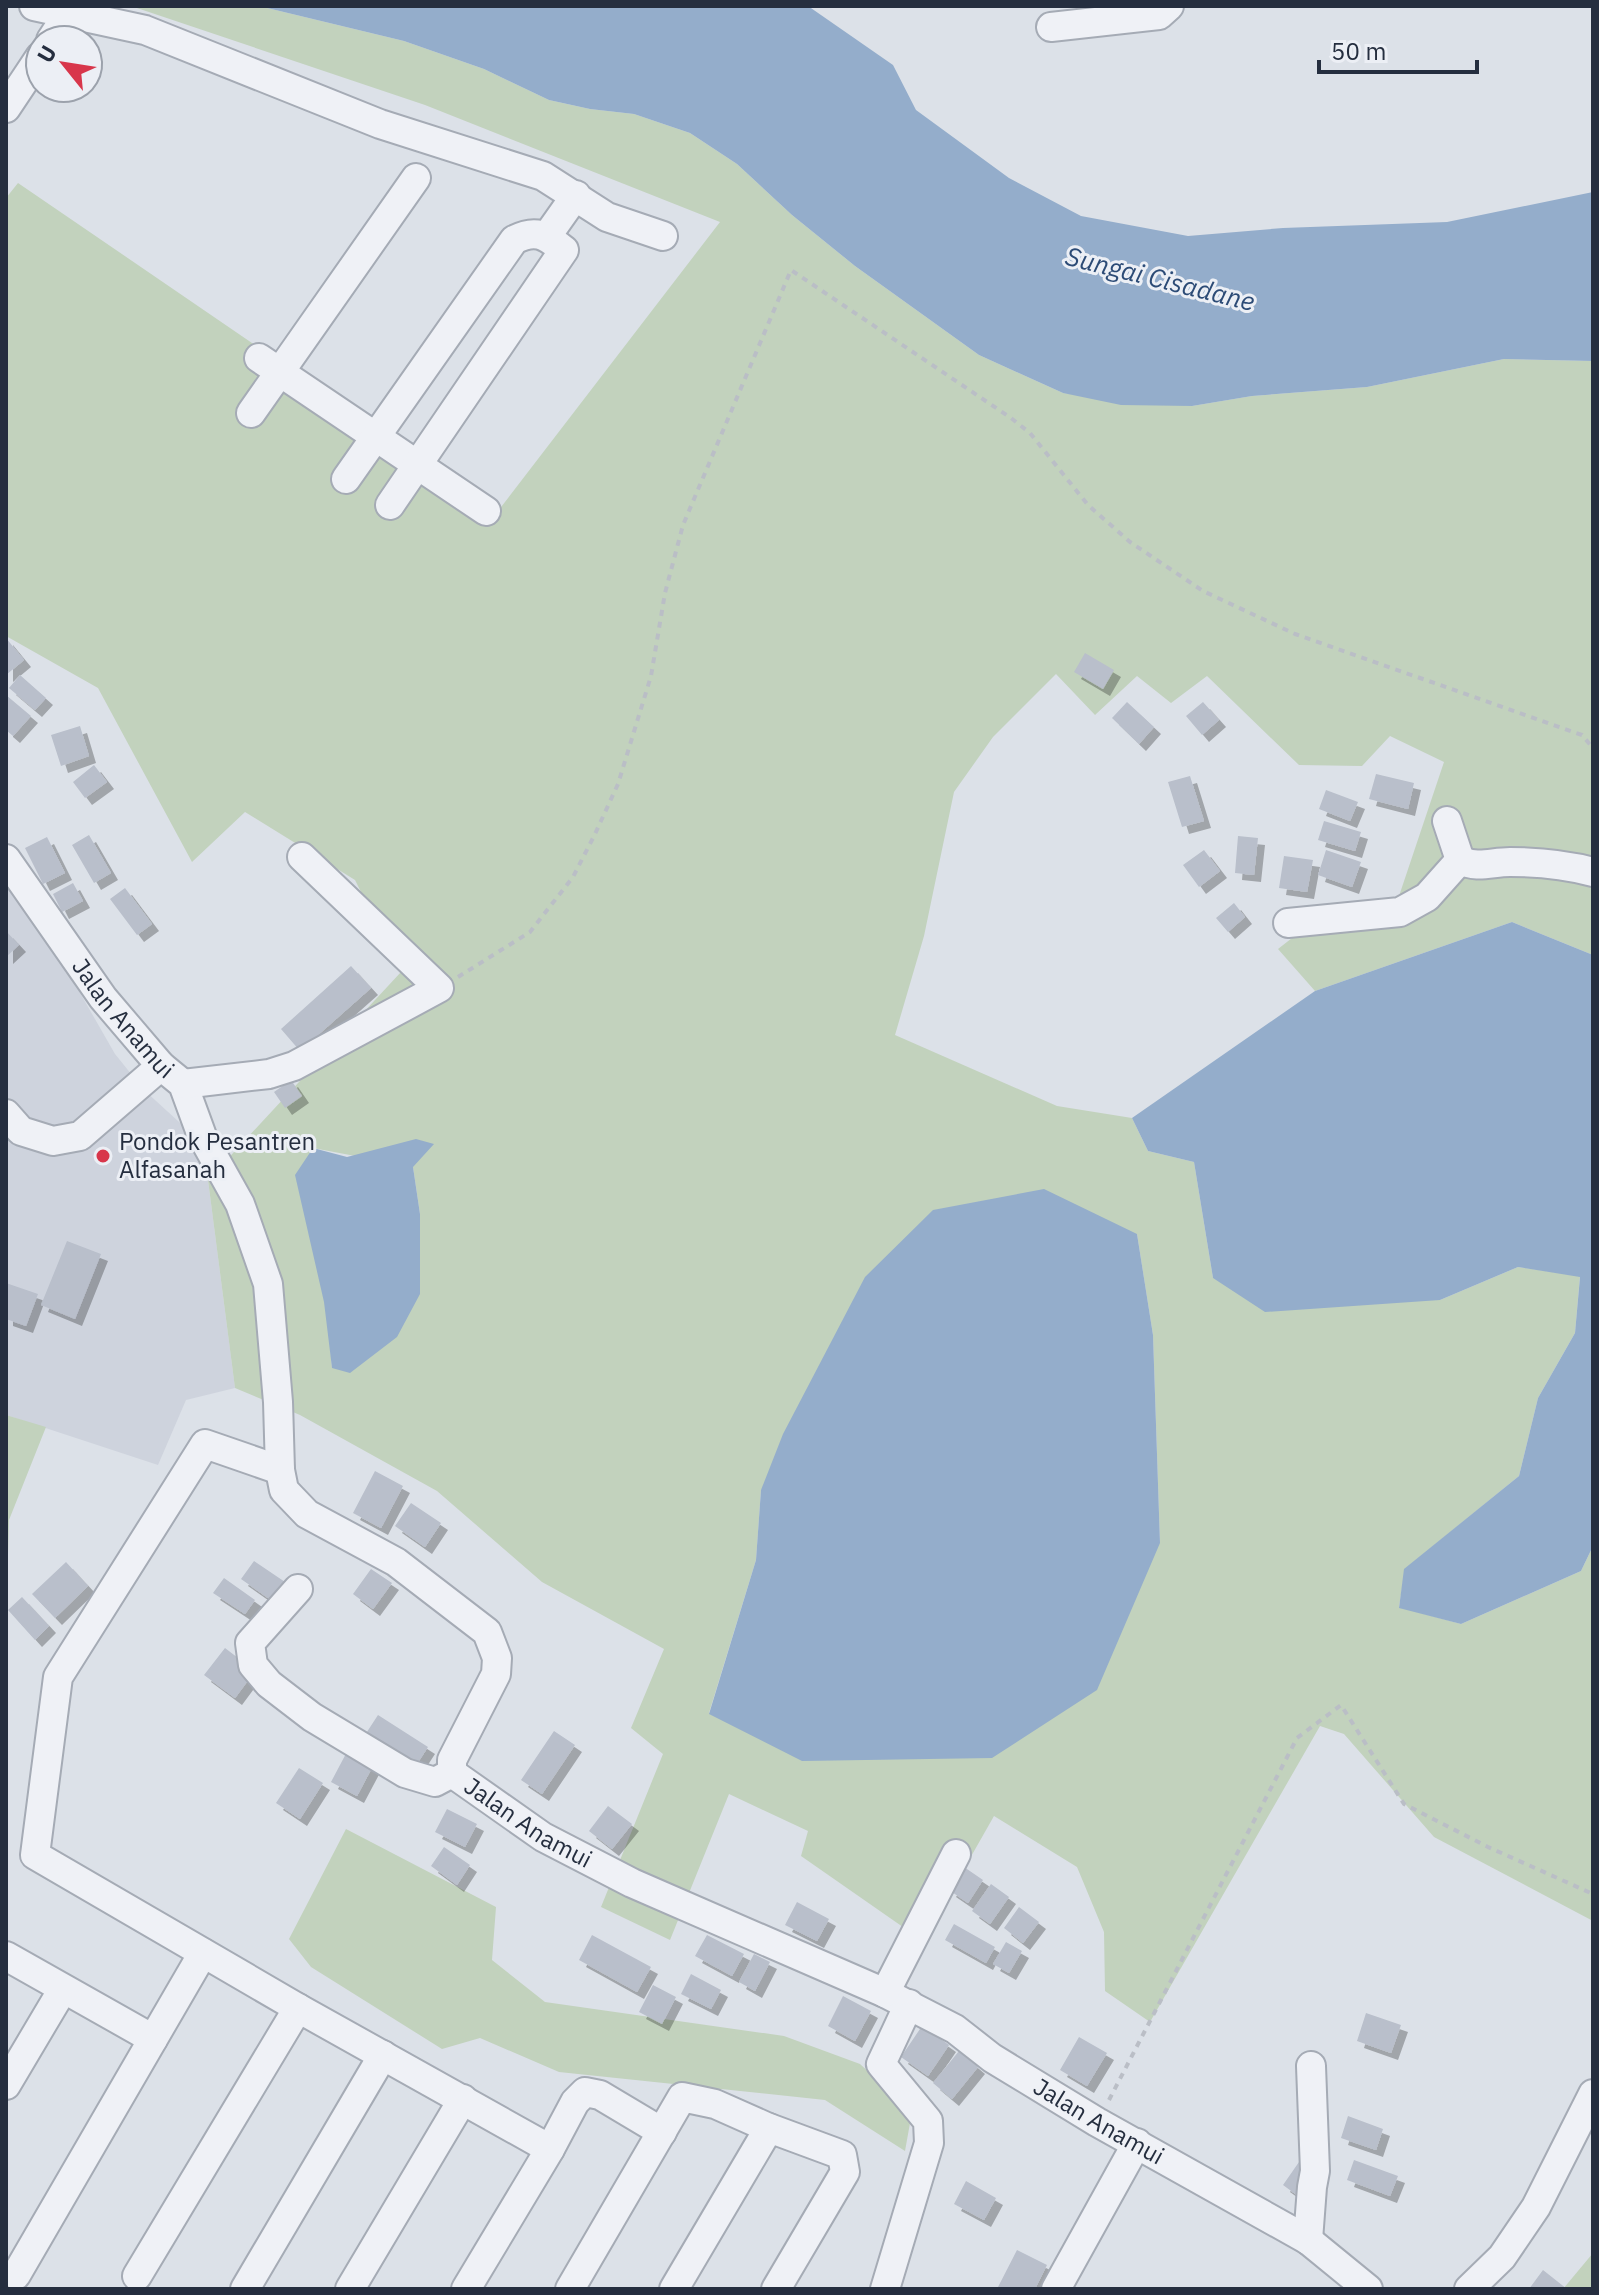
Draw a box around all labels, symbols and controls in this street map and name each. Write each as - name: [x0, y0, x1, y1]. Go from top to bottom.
- north arrow: [24, 24, 104, 104]
- scale bar: [1319, 24, 1477, 74]
- text: 50 m: [1331, 35, 1386, 67]
- text: U: [30, 40, 63, 68]
- water label: Sungai Cisadane: [1062, 238, 1258, 318]
- street label: Jalan Anamui: [65, 952, 181, 1085]
- place label: Pondok Pesantren Alfasanah: [119, 1125, 315, 1185]
- marker: Pondok Pesantren Alfasanah: [94, 1147, 112, 1165]
- street label: Jalan Anamui: [458, 1769, 598, 1875]
- street label: Jalan Anamui: [1028, 2070, 1170, 2171]

